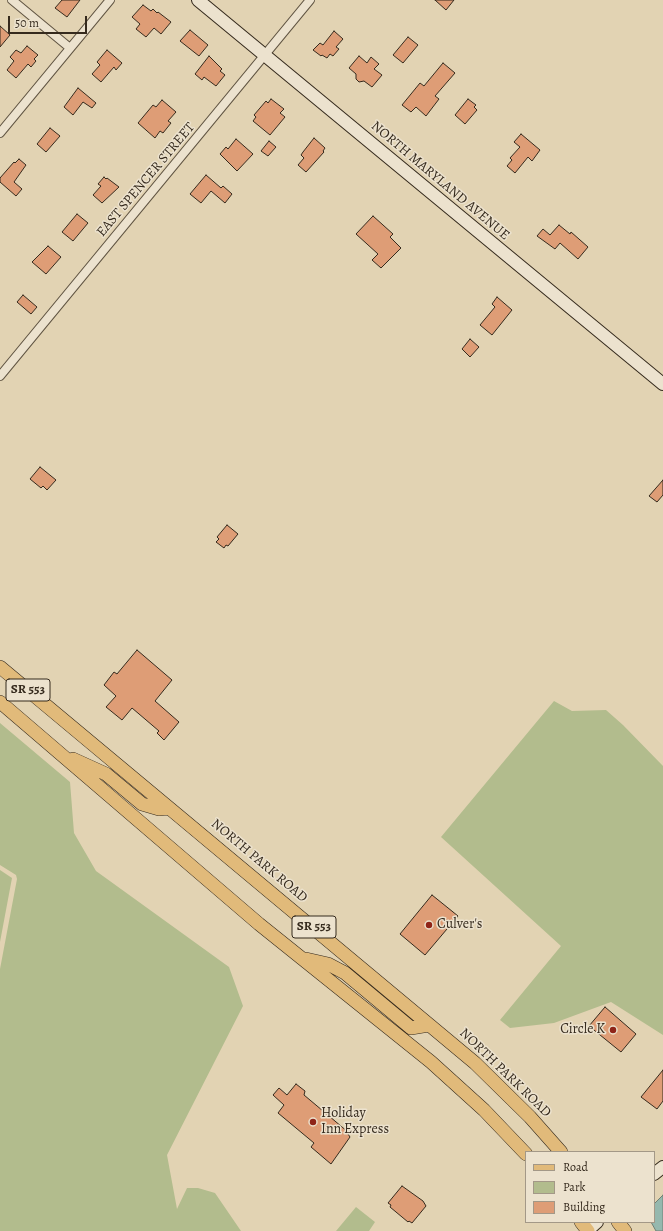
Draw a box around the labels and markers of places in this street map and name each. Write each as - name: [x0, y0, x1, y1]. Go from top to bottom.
- place label: Culver's: [437, 917, 482, 933]
- marker: Culver's: [424, 920, 434, 930]
- place label: Circle K: [560, 1022, 605, 1038]
- marker: Circle K: [608, 1025, 618, 1035]
- place label: Holiday Inn Express: [321, 1106, 389, 1138]
- marker: Holiday Inn Express: [308, 1117, 318, 1127]

